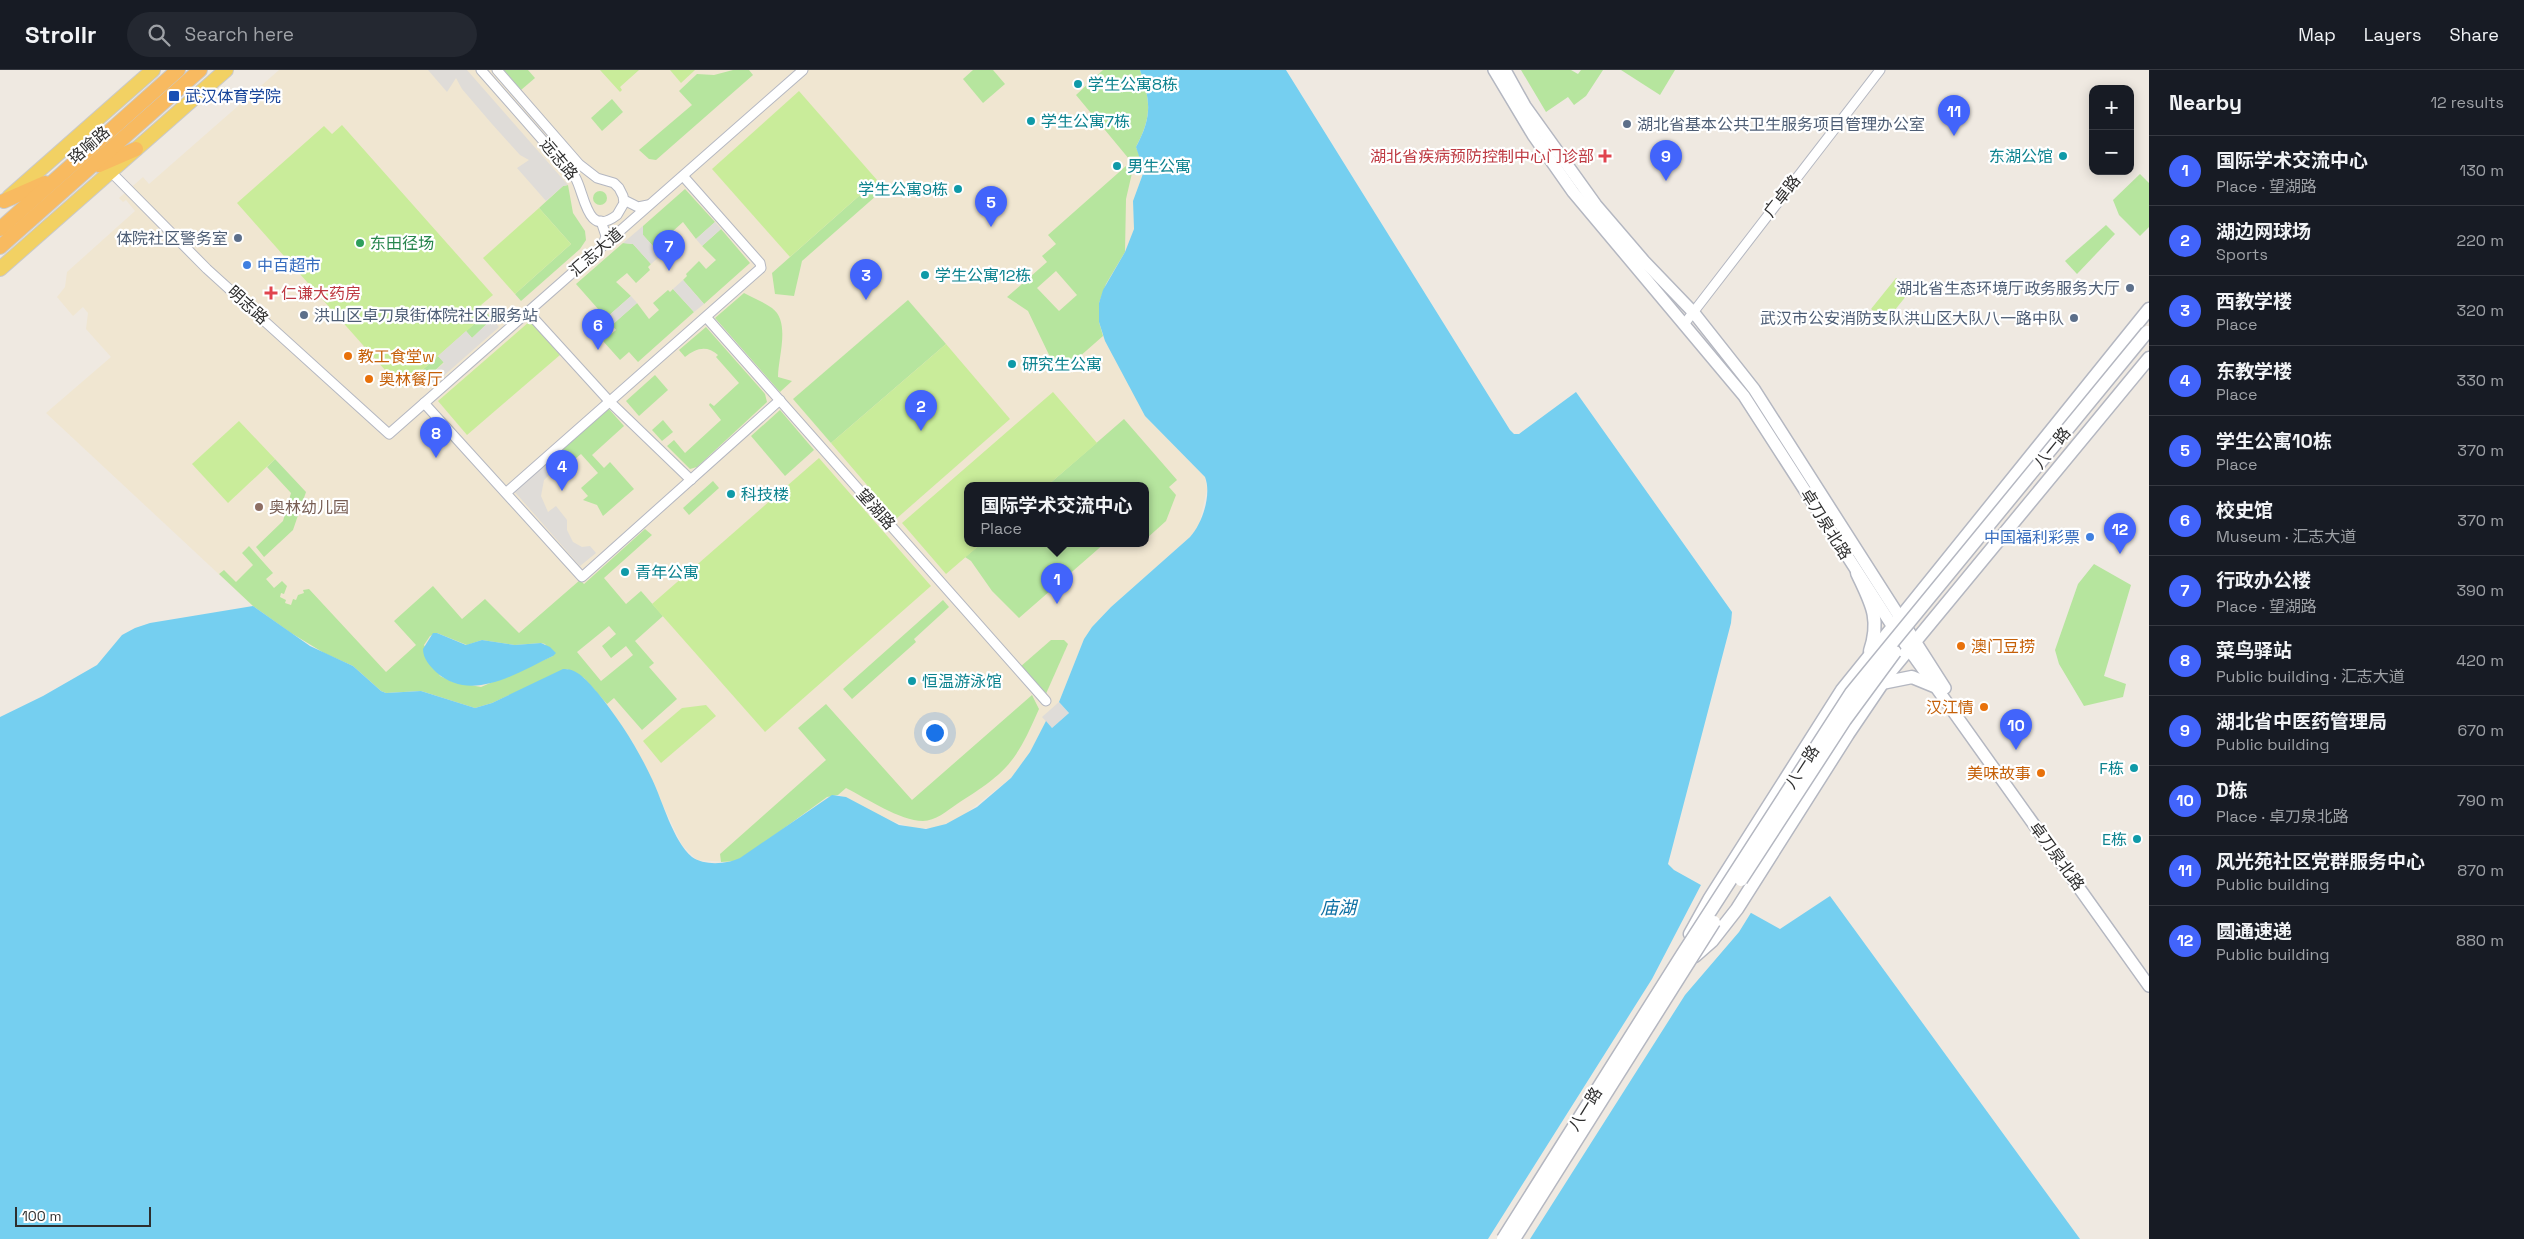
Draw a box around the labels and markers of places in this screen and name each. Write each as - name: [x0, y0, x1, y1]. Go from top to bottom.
- place label: 学生公寓8栋: [1088, 74, 1178, 95]
- marker: 学生公寓8栋: [1072, 78, 1084, 90]
- place label: 武汉体育学院: [185, 86, 281, 107]
- marker: 武汉体育学院: [167, 89, 181, 103]
- pin: 11: [1938, 95, 1970, 136]
- place label: 学生公寓7栋: [1041, 111, 1130, 132]
- place label: 湖北省基本公共卫生服务项目管理办公室: [1637, 114, 1925, 135]
- marker: 学生公寓7栋: [1025, 115, 1037, 127]
- marker: 湖北省基本公共卫生服务项目管理办公室: [1621, 118, 1633, 130]
- pin: 9: [1650, 140, 1682, 181]
- place label: 湖北省疾病预防控制中心门诊部: [1370, 146, 1594, 167]
- place label: 东湖公馆: [1989, 146, 2053, 167]
- marker: 湖北省疾病预防控制中心门诊部: [1598, 149, 1612, 163]
- marker: 东湖公馆: [2057, 150, 2069, 162]
- place label: 男生公寓: [1127, 156, 1191, 177]
- marker: 男生公寓: [1111, 160, 1123, 172]
- place label: 学生公寓9栋: [858, 179, 948, 200]
- marker: 学生公寓9栋: [952, 183, 964, 195]
- pin: 5: [975, 186, 1007, 227]
- place label: 体院社区警务室: [116, 228, 228, 249]
- pin: 7: [653, 230, 685, 271]
- marker: 体院社区警务室: [232, 232, 244, 244]
- place label: 东田径场: [370, 233, 434, 254]
- marker: 东田径场: [354, 237, 366, 249]
- place label: 中百超市: [257, 255, 321, 276]
- marker: 中百超市: [241, 259, 253, 271]
- pin: 3: [850, 259, 882, 300]
- place label: 学生公寓12栋: [935, 265, 1031, 286]
- marker: 学生公寓12栋: [919, 269, 931, 281]
- place label: 湖北省生态环境厅政务服务大厅: [1896, 278, 2120, 299]
- marker: 湖北省生态环境厅政务服务大厅: [2124, 282, 2136, 294]
- place label: 仁谦大药房: [281, 283, 361, 304]
- marker: 仁谦大药房: [265, 287, 277, 299]
- place label: 洪山区卓刀泉街体院社区服务站: [314, 305, 538, 326]
- place label: 武汉市公安消防支队洪山区大队八一路中队: [1760, 308, 2064, 329]
- marker: 洪山区卓刀泉街体院社区服务站: [298, 309, 310, 321]
- pin: 6: [582, 309, 614, 350]
- marker: 武汉市公安消防支队洪山区大队八一路中队: [2068, 312, 2080, 324]
- place label: 教工食堂w: [358, 346, 435, 367]
- marker: 教工食堂w: [342, 350, 354, 362]
- place label: 研究生公寓: [1022, 354, 1102, 375]
- marker: 研究生公寓: [1006, 358, 1018, 370]
- place label: 奥林餐厅: [379, 369, 443, 390]
- marker: 奥林餐厅: [363, 373, 375, 385]
- pin: 2: [905, 390, 937, 431]
- pin: 8: [420, 417, 452, 458]
- pin: 4: [546, 450, 578, 491]
- place label: 科技楼: [741, 484, 789, 505]
- marker: 科技楼: [725, 488, 737, 500]
- place label: 奥林幼儿园: [269, 497, 349, 518]
- marker: 奥林幼儿园: [253, 501, 265, 513]
- pin: 12: [2104, 513, 2136, 554]
- place label: 中国福利彩票: [1984, 527, 2080, 548]
- marker: 中国福利彩票: [2084, 531, 2096, 543]
- place label: 青年公寓: [635, 562, 699, 583]
- pin: 1: [1041, 563, 1073, 604]
- marker: 青年公寓: [619, 566, 631, 578]
- place label: 澳门豆捞: [1971, 636, 2035, 657]
- marker: 澳门豆捞: [1955, 640, 1967, 652]
- place label: 恒温游泳馆: [922, 671, 1002, 692]
- marker: 恒温游泳馆: [906, 675, 918, 687]
- place label: 汉江情: [1926, 697, 1974, 718]
- marker: 汉江情: [1978, 701, 1990, 713]
- pin: 10: [2000, 709, 2032, 750]
- place label: F栋: [2099, 758, 2124, 779]
- marker: F栋: [2128, 762, 2140, 774]
- place label: 美味故事: [1967, 763, 2031, 784]
- marker: 美味故事: [2035, 767, 2047, 779]
- place label: E栋: [2102, 829, 2127, 850]
- marker: E栋: [2131, 833, 2143, 845]

